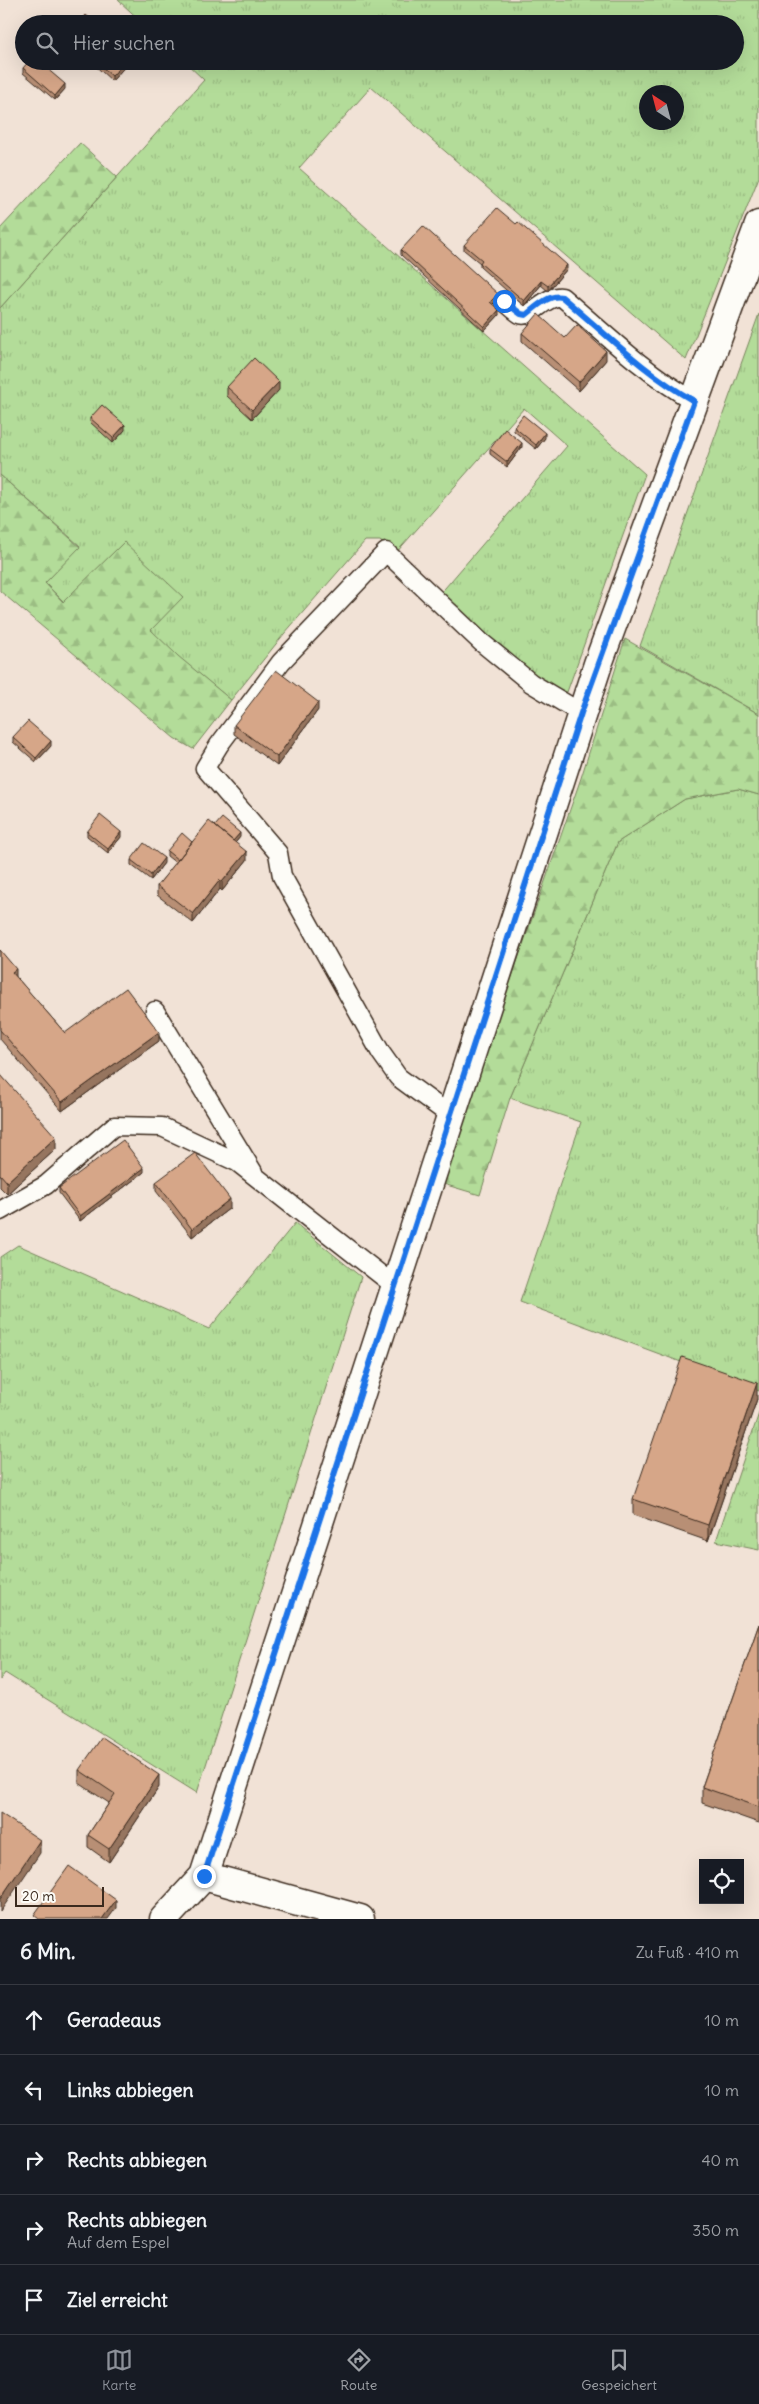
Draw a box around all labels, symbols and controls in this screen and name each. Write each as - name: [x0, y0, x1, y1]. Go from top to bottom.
- search box: [15, 15, 744, 70]
- icon: search: [33, 29, 61, 57]
- text: Hier suchen: [73, 31, 175, 55]
- north arrow: [639, 85, 684, 130]
- route start: [493, 290, 516, 313]
- map controls: [699, 1859, 744, 1904]
- button: locate: [699, 1859, 744, 1904]
- route end: [193, 1865, 216, 1888]
- scale bar: [15, 1884, 104, 1907]
- text: 20 m: [22, 1887, 55, 1905]
- text: 6 Min.: [20, 1938, 75, 1965]
- text: Zu Fuß · 410 m: [636, 1942, 739, 1962]
- icon: ahead: [20, 2006, 48, 2034]
- text: Geradeaus: [67, 2008, 161, 2032]
- text: 10 m: [704, 2010, 739, 2030]
- icon: left: [20, 2076, 48, 2104]
- text: Links abbiegen: [67, 2078, 194, 2102]
- text: 10 m: [704, 2080, 739, 2100]
- icon: right: [20, 2146, 48, 2174]
- text: Rechts abbiegen: [67, 2148, 207, 2172]
- text: 40 m: [701, 2150, 739, 2170]
- text: Rechts abbiegen: [67, 2208, 207, 2232]
- icon: right: [20, 2216, 48, 2244]
- text: 350 m: [692, 2220, 739, 2240]
- text: Auf dem Espel: [67, 2232, 169, 2252]
- icon: arrive: [20, 2286, 48, 2314]
- text: Ziel erreicht: [67, 2288, 168, 2312]
- tab: Karte: [102, 2346, 136, 2394]
- tab: Route: [340, 2346, 377, 2394]
- tab: Gespeichert: [581, 2346, 657, 2394]

